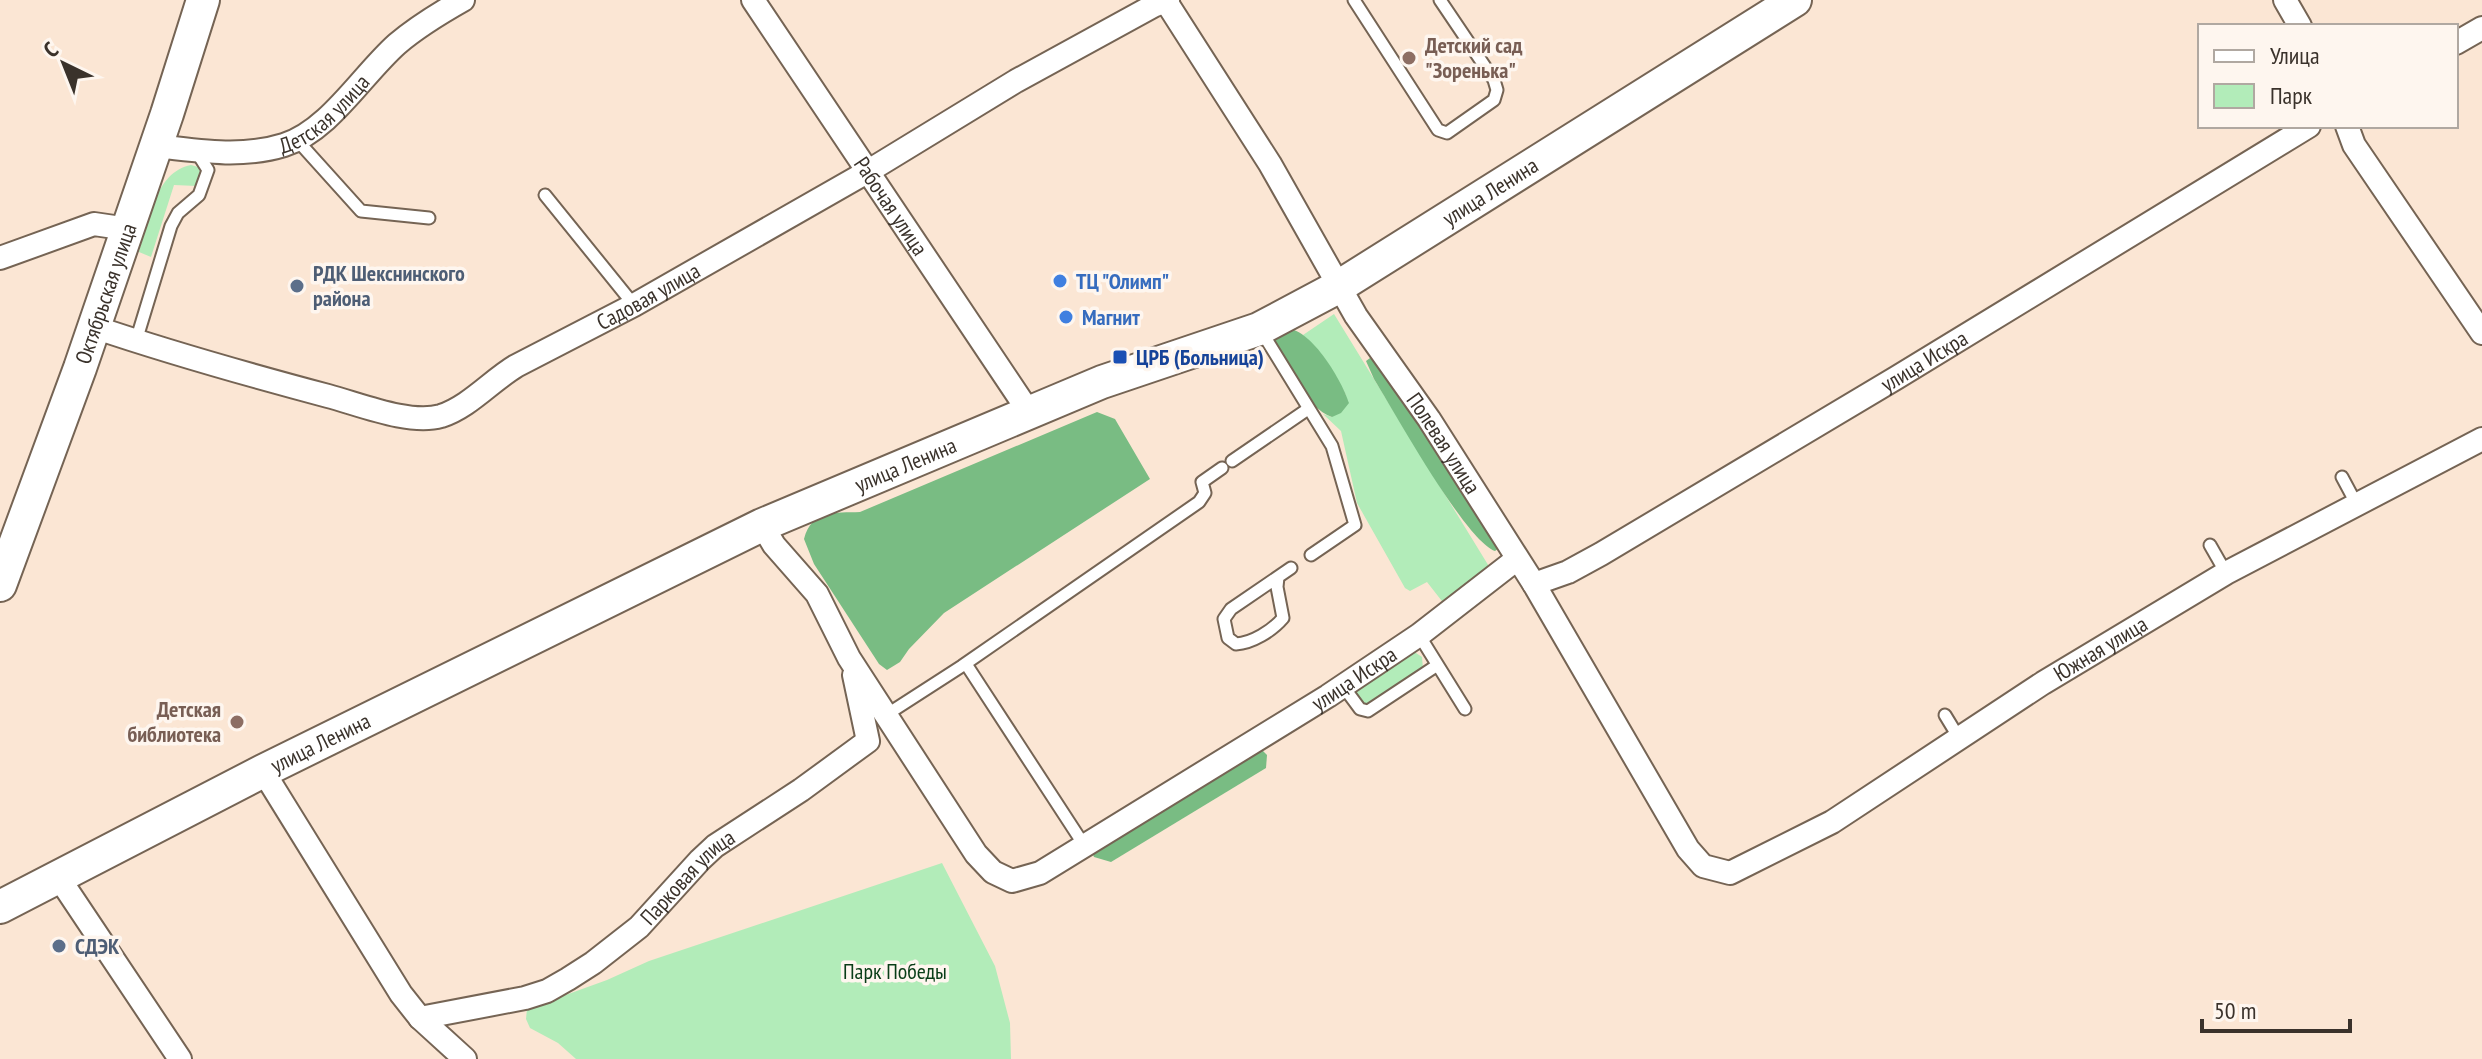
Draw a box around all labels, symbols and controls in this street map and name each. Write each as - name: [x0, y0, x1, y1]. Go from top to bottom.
- north arrow: [24, 24, 104, 104]
- legend: [2198, 24, 2458, 128]
- place label: Детский сад "Зоренька": [1425, 31, 1523, 84]
- text: С: [37, 36, 64, 63]
- text: Улица: [2270, 40, 2320, 71]
- marker: Детский сад "Зоренька": [1400, 49, 1418, 67]
- street label: Детская улица: [275, 68, 375, 160]
- text: Парк: [2270, 80, 2313, 111]
- street label: Рабочая улица: [848, 151, 934, 261]
- street label: улица Ленина: [1437, 151, 1543, 232]
- street label: Октябрьская улица: [68, 220, 143, 368]
- street label: Садовая улица: [592, 256, 705, 336]
- place label: РДК Шекснинского района: [313, 259, 465, 312]
- place label: ТЦ "Олимп": [1076, 267, 1169, 295]
- marker: ТЦ "Олимп": [1051, 272, 1069, 290]
- marker: РДК Шекснинского района: [288, 277, 306, 295]
- place label: Магнит: [1082, 303, 1140, 331]
- marker: Магнит: [1057, 308, 1075, 326]
- street label: улица Искра: [1876, 324, 1973, 398]
- place label: ЦРБ (Больница): [1136, 343, 1264, 371]
- marker: ЦРБ (Больница): [1111, 348, 1129, 366]
- street label: Полевая улица: [1401, 387, 1487, 499]
- street label: улица Ленина: [850, 431, 960, 498]
- street label: Южная улица: [2049, 610, 2152, 687]
- street label: улица Искра: [1306, 640, 1402, 717]
- place label: Детская библиотека: [127, 695, 221, 748]
- street label: улица Ленина: [266, 706, 375, 779]
- marker: Детская библиотека: [228, 713, 246, 731]
- street label: Парковая улица: [634, 823, 740, 931]
- place label: СДЭК: [75, 932, 120, 960]
- marker: СДЭК: [50, 937, 68, 955]
- park label: Парк Победы: [843, 957, 947, 985]
- scale bar: [2202, 983, 2350, 1033]
- text: 50 m: [2214, 995, 2256, 1026]

